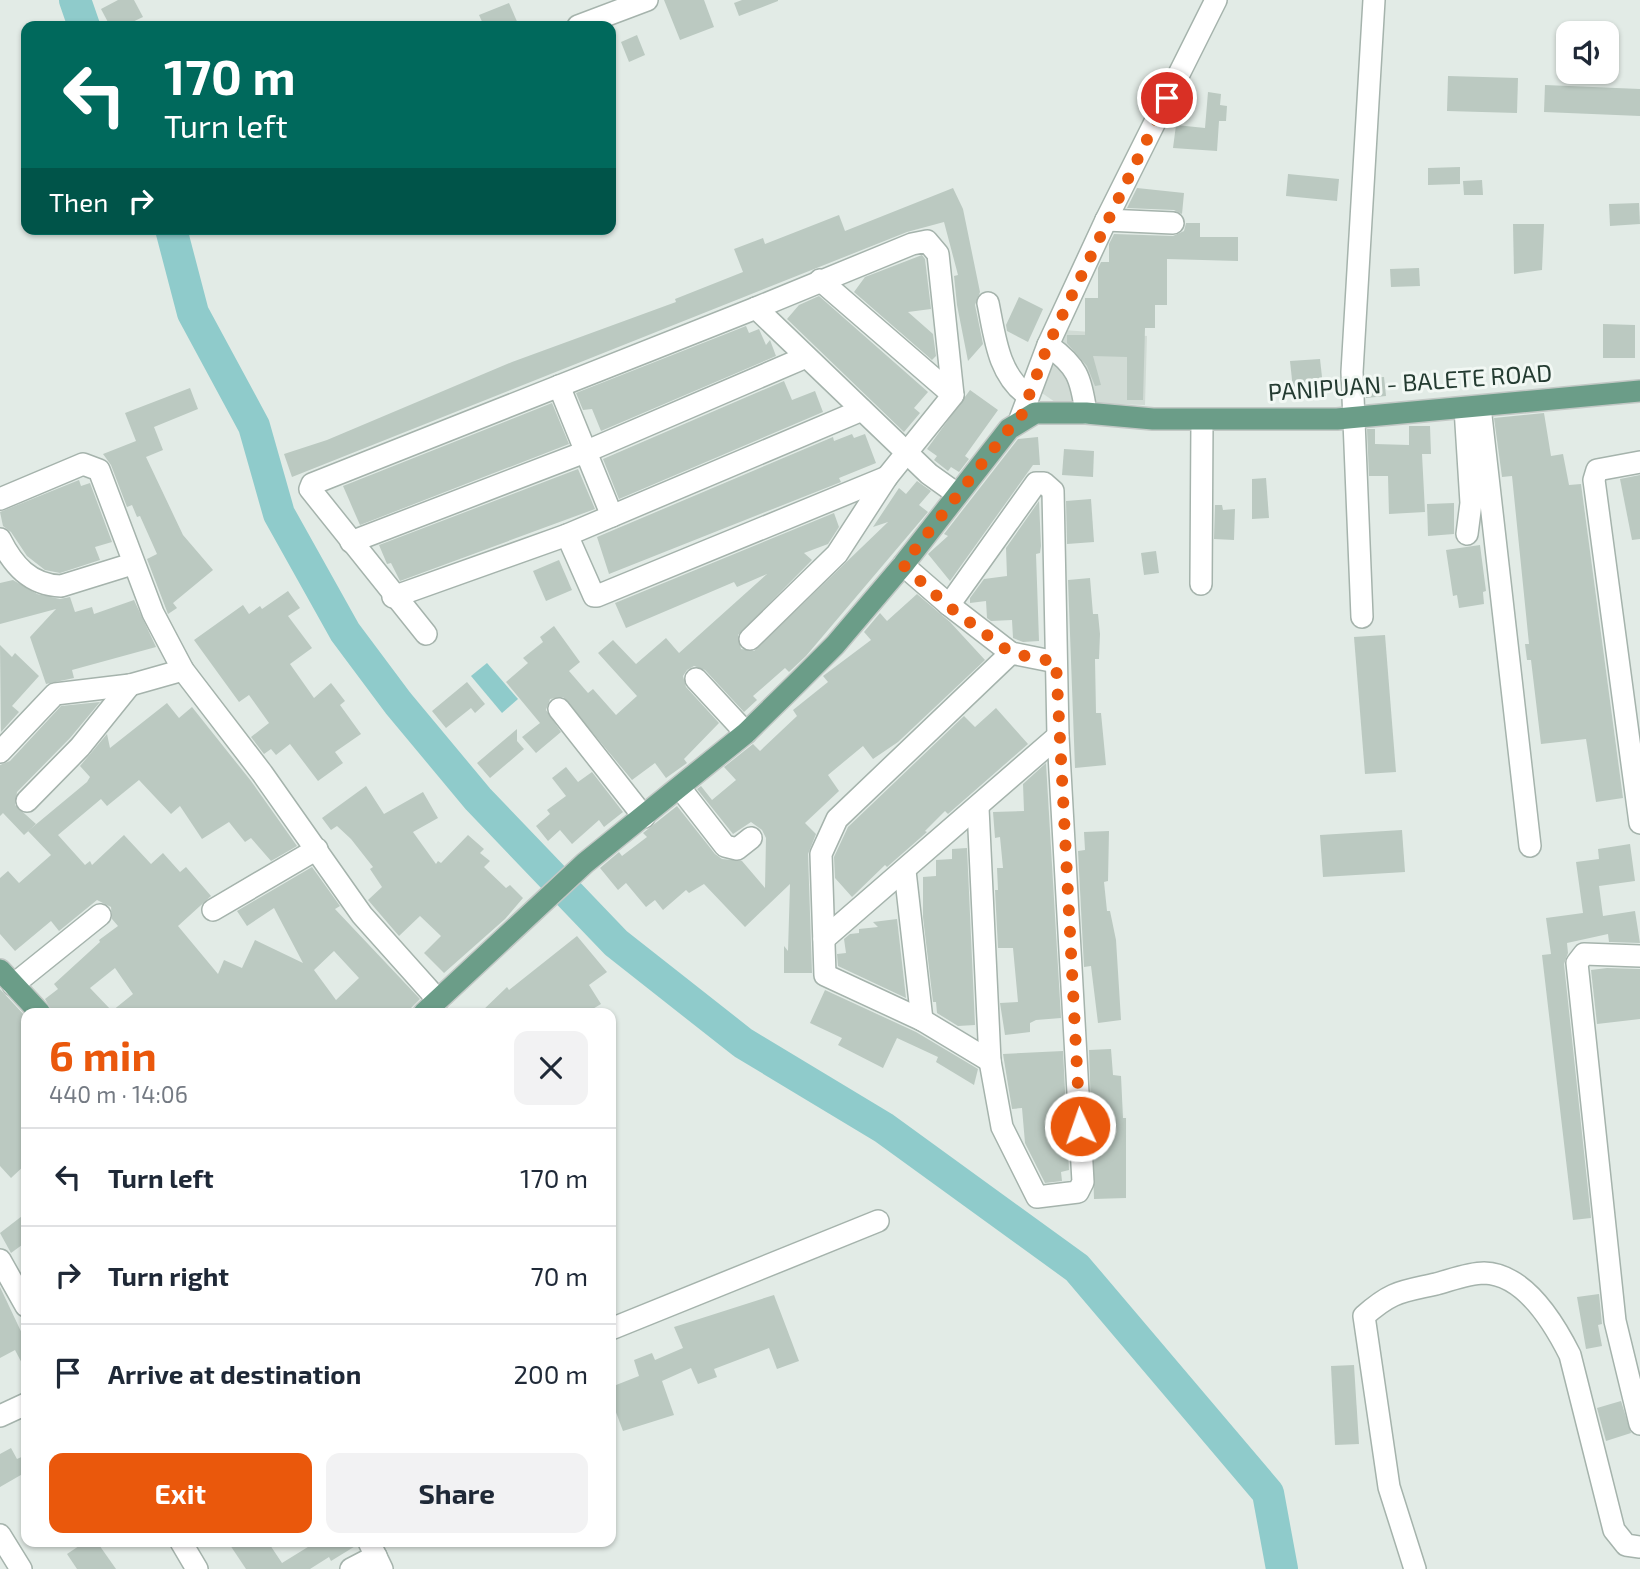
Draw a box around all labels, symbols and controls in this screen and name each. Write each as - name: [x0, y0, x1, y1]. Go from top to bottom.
- map controls: [1556, 21, 1619, 84]
- button: sound: [1556, 21, 1619, 84]
- text: 170 m: [164, 46, 296, 105]
- icon: left: [49, 49, 140, 140]
- pin: [1137, 68, 1197, 128]
- icon: arrive: [1148, 79, 1186, 117]
- text: Turn left: [164, 106, 288, 144]
- icon: right: [122, 182, 160, 220]
- text: Then: [49, 186, 108, 217]
- street label: PANIPUAN - BALETE ROAD: [1267, 357, 1553, 406]
- text: 6 min: [49, 1029, 157, 1079]
- button: close: [514, 1031, 588, 1105]
- text: 440 m · 14:06: [49, 1080, 188, 1108]
- position arrow: [1043, 1089, 1117, 1163]
- icon: left: [49, 1158, 87, 1196]
- text: Turn left: [108, 1162, 214, 1193]
- text: 170 m: [520, 1162, 588, 1193]
- icon: right: [49, 1256, 87, 1294]
- text: Turn right: [108, 1260, 229, 1291]
- text: 70 m: [530, 1260, 588, 1291]
- icon: arrive: [49, 1354, 87, 1392]
- text: Arrive at destination: [108, 1358, 361, 1389]
- text: 200 m: [513, 1358, 588, 1389]
- button: Exit: [49, 1453, 312, 1533]
- button: Share: [326, 1453, 588, 1533]

